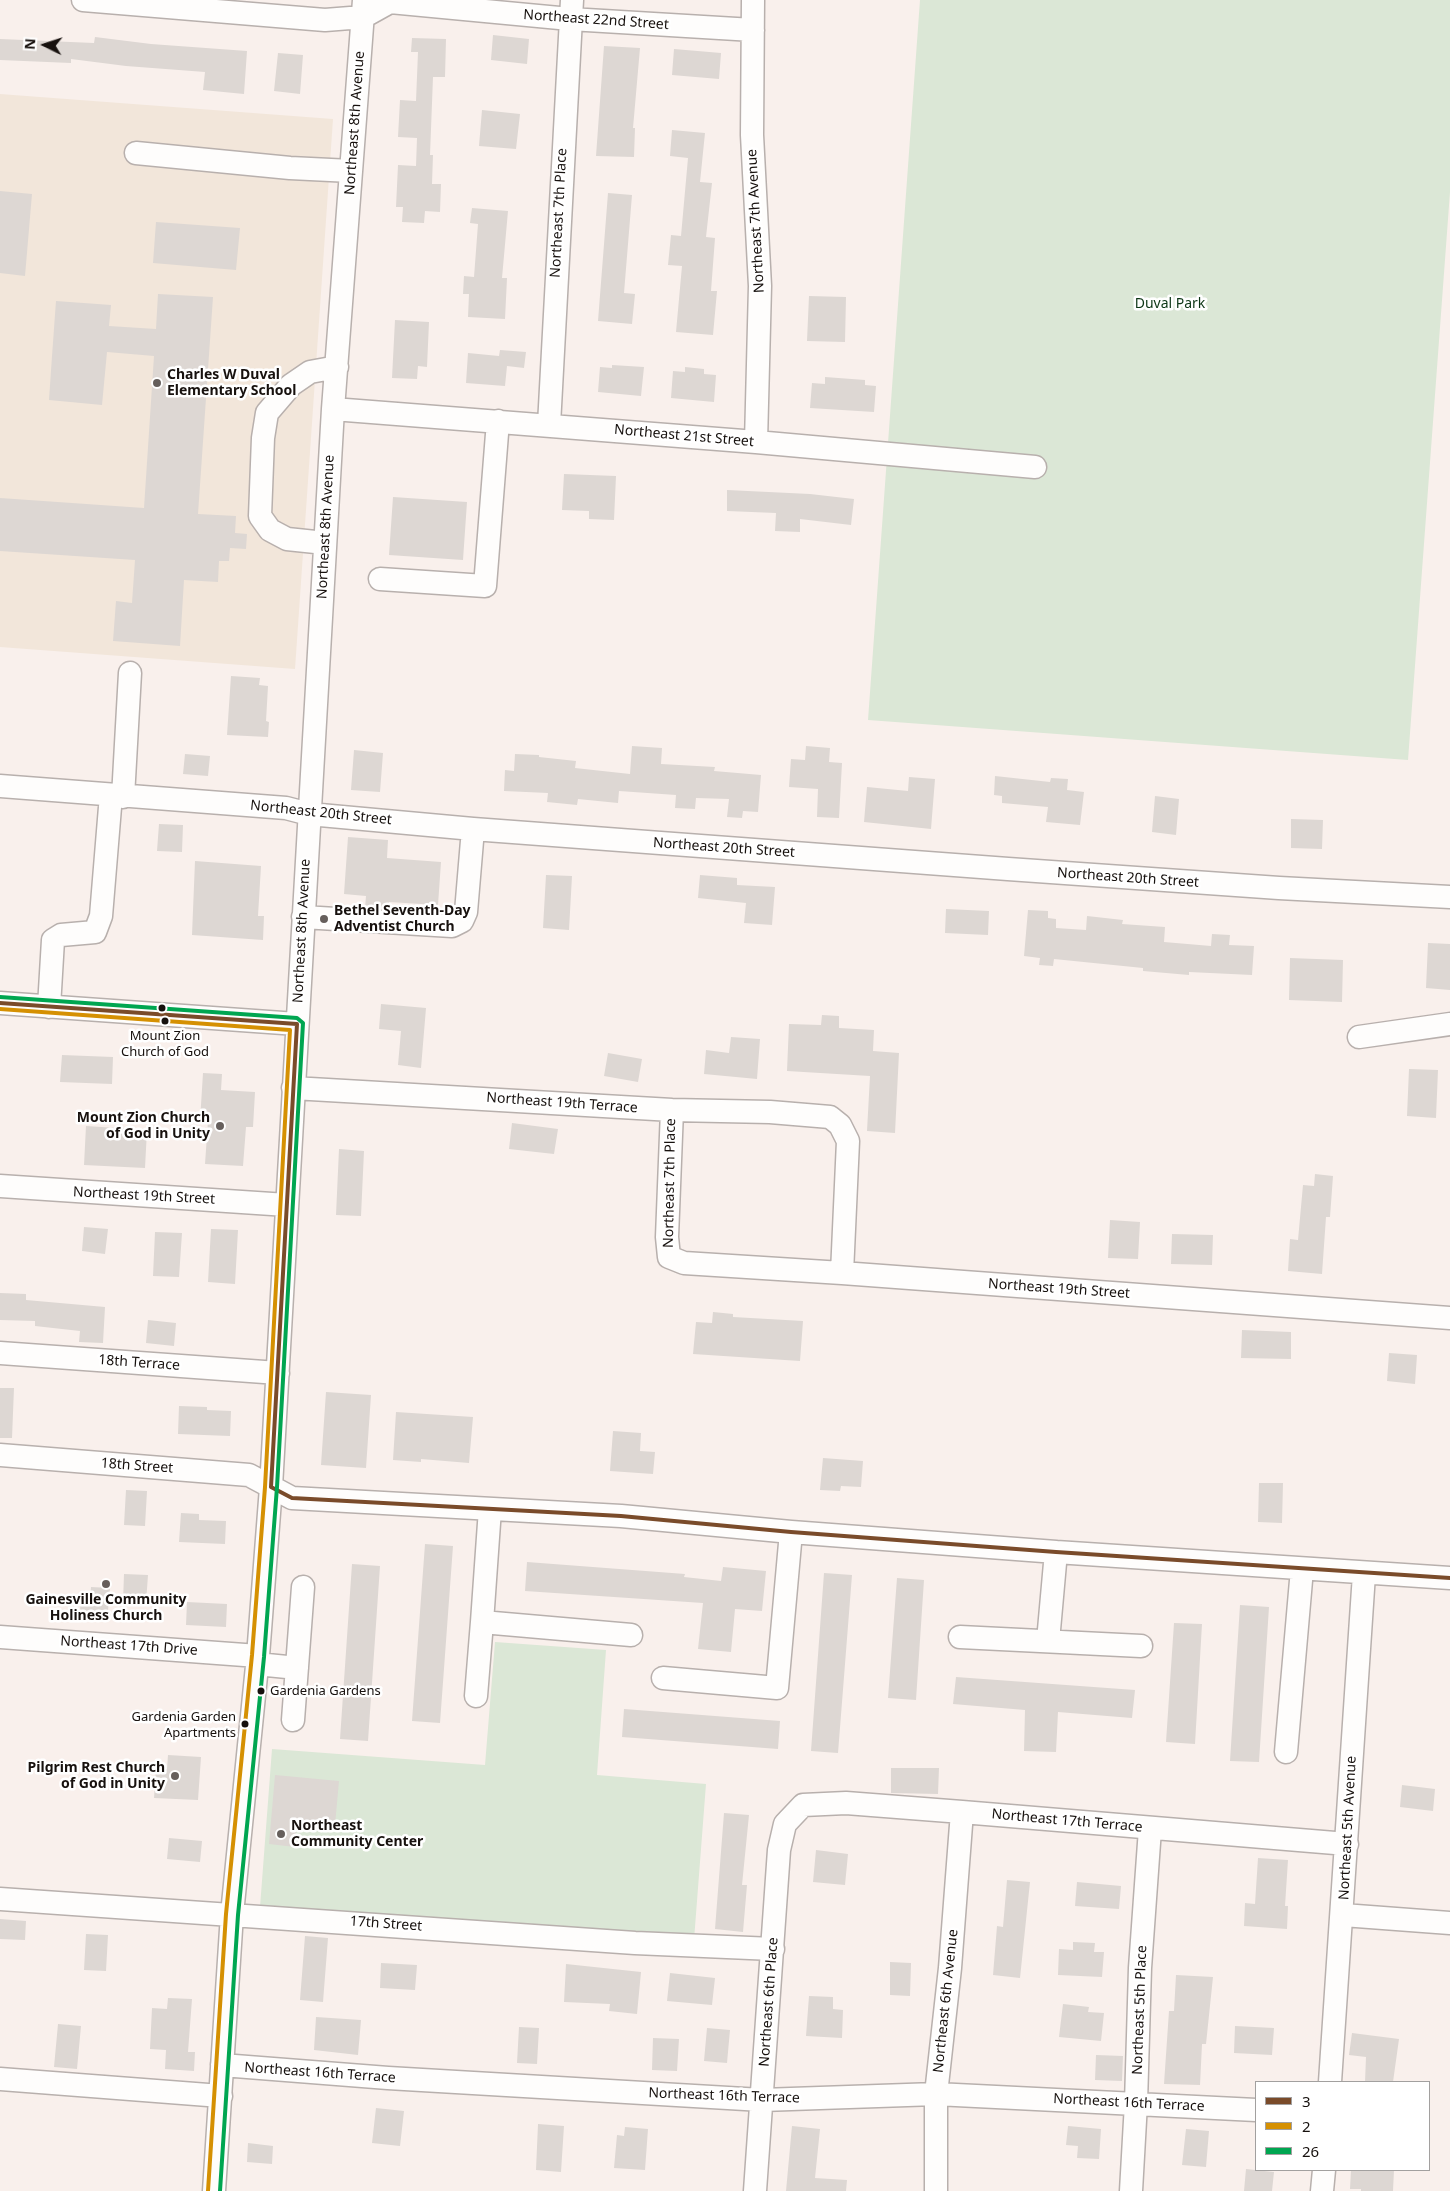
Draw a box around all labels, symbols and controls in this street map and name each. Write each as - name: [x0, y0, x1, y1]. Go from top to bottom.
- street label: Northeast 22nd Street: [523, 7, 669, 33]
- north arrow: [20, 20, 70, 70]
- text: N: [20, 38, 39, 50]
- street label: Northeast 8th Avenue: [342, 50, 368, 196]
- street label: Northeast 7th Place: [547, 148, 571, 278]
- street label: Northeast 7th Avenue: [744, 149, 768, 293]
- park label: Duval Park: [1135, 296, 1205, 312]
- place label: Charles W Duval Elementary School: [167, 367, 297, 400]
- marker: Charles W Duval Elementary School: [151, 377, 163, 389]
- street label: Northeast 21st Street: [613, 422, 755, 450]
- street label: Northeast 8th Avenue: [314, 455, 338, 599]
- street label: Northeast 20th Street: [249, 797, 393, 829]
- street label: Northeast 20th Street: [652, 835, 796, 861]
- street label: Northeast 8th Avenue: [290, 859, 314, 1003]
- street label: Northeast 20th Street: [1056, 865, 1200, 891]
- place label: Bethel Seventh-Day Adventist Church: [334, 903, 471, 936]
- marker: Bethel Seventh-Day Adventist Church: [318, 913, 330, 925]
- unlabelled marker: [157, 1003, 167, 1013]
- marker: Mount Zion Church of God: [160, 1016, 170, 1026]
- place label: Mount Zion Church of God: [121, 1028, 209, 1059]
- street label: Northeast 19th Terrace: [486, 1089, 638, 1117]
- place label: Mount Zion Church of God in Unity: [77, 1110, 210, 1142]
- street label: Northeast 7th Place: [660, 1118, 680, 1248]
- marker: Mount Zion Church of God in Unity: [214, 1120, 226, 1132]
- street label: Northeast 19th Street: [73, 1184, 215, 1208]
- street label: Northeast 19th Street: [987, 1276, 1131, 1302]
- street label: 18th Terrace: [98, 1352, 180, 1374]
- street label: 18th Street: [100, 1455, 174, 1477]
- marker: Gainesville Community Holiness Church: [100, 1578, 112, 1590]
- place label: Gainesville Community Holiness Church: [25, 1592, 187, 1624]
- street label: Northeast 17th Drive: [60, 1633, 198, 1659]
- place label: Gardenia Gardens: [270, 1683, 381, 1699]
- marker: Gardenia Gardens: [256, 1686, 266, 1696]
- place label: Gardenia Garden Apartments: [132, 1709, 236, 1740]
- marker: Gardenia Garden Apartments: [240, 1719, 250, 1729]
- street label: Northeast 5th Avenue: [1336, 1756, 1360, 1900]
- place label: Pilgrim Rest Church of God in Unity: [28, 1760, 165, 1792]
- marker: Pilgrim Rest Church of God in Unity: [169, 1770, 181, 1782]
- street label: Northeast 17th Terrace: [991, 1806, 1143, 1836]
- place label: Northeast Community Center: [291, 1818, 423, 1850]
- marker: Northeast Community Center: [275, 1828, 287, 1840]
- street label: 17th Street: [349, 1913, 423, 1935]
- street label: Northeast 6th Avenue: [930, 1928, 962, 2074]
- street label: Northeast 6th Place: [756, 1937, 782, 2067]
- street label: Northeast 5th Place: [1129, 1945, 1151, 2075]
- street label: Northeast 16th Terrace: [244, 2059, 396, 2087]
- legend: [1255, 2081, 1430, 2171]
- street label: Northeast 16th Terrace: [648, 2085, 800, 2107]
- street label: Northeast 16th Terrace: [1053, 2091, 1205, 2115]
- text: 3: [1302, 2091, 1311, 2111]
- text: 2: [1302, 2116, 1311, 2136]
- text: 26: [1302, 2141, 1319, 2161]

